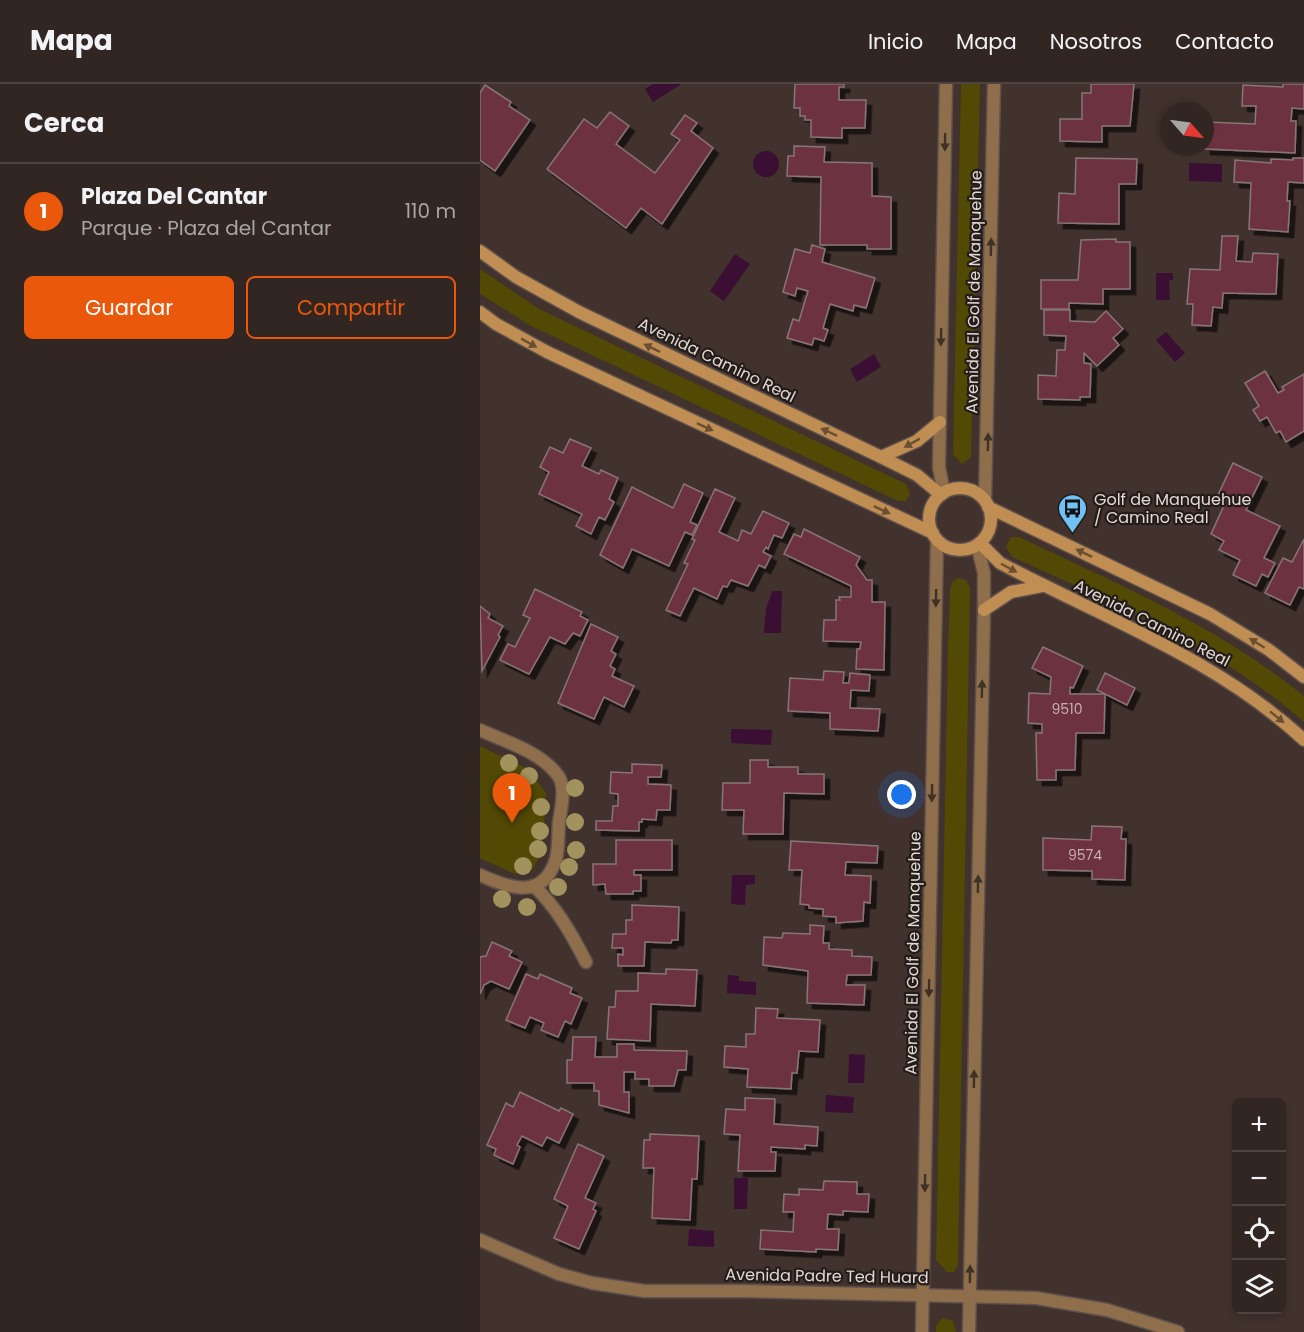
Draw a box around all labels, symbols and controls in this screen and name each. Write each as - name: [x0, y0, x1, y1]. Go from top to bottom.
- text: Mapa: [30, 21, 113, 60]
- text: Inicio: [868, 27, 923, 56]
- text: Mapa: [956, 27, 1017, 56]
- text: Nosotros: [1050, 27, 1142, 56]
- text: Contacto: [1175, 27, 1274, 56]
- north arrow: [1160, 102, 1214, 156]
- text: Cerca: [24, 105, 104, 141]
- one-way arrow: [940, 133, 950, 152]
- street label: Avenida El Golf de Manquehue: [960, 170, 988, 414]
- text: Plaza Del Cantar: [81, 181, 267, 212]
- text: 1: [40, 197, 47, 225]
- text: 110 m: [405, 197, 456, 225]
- text: Parque · Plaza del Cantar: [81, 214, 331, 242]
- one-way arrow: [986, 238, 996, 257]
- button: Guardar: [24, 276, 234, 339]
- button: Compartir: [246, 276, 456, 339]
- street label: Avenida Camino Real: [634, 312, 800, 408]
- one-way arrow: [936, 328, 946, 347]
- one-way arrow: [521, 338, 538, 348]
- one-way arrow: [644, 343, 661, 352]
- one-way arrow: [697, 422, 714, 431]
- one-way arrow: [820, 427, 837, 436]
- one-way arrow: [983, 433, 993, 452]
- one-way arrow: [903, 438, 920, 448]
- place label: Golf de Manquehue / Camino Real: [1094, 488, 1251, 529]
- bus stop icon: Golf de Manquehue / Camino Real: [1057, 492, 1089, 534]
- one-way arrow: [873, 505, 890, 514]
- one-way arrow: [1076, 548, 1093, 558]
- one-way arrow: [1001, 563, 1018, 573]
- street label: Avenida Camino Real: [1070, 574, 1234, 672]
- one-way arrow: [931, 589, 940, 608]
- one-way arrow: [1249, 637, 1265, 648]
- one-way arrow: [977, 679, 987, 698]
- house number: 9510: [1052, 699, 1082, 719]
- one-way arrow: [1269, 710, 1285, 723]
- pin: 1: [492, 774, 531, 823]
- your location: [887, 780, 916, 809]
- one-way arrow: [927, 783, 937, 802]
- street label: Avenida El Golf de Manquehue: [899, 831, 927, 1075]
- house number: 9574: [1068, 845, 1102, 865]
- one-way arrow: [973, 874, 983, 893]
- one-way arrow: [924, 978, 934, 997]
- one-way arrow: [969, 1069, 979, 1088]
- map controls: [1232, 1098, 1286, 1314]
- button: +: [1232, 1098, 1286, 1152]
- button: −: [1232, 1152, 1286, 1206]
- one-way arrow: [921, 1173, 930, 1192]
- button: locate: [1232, 1206, 1286, 1260]
- button: layers: [1232, 1260, 1286, 1314]
- street label: Avenida Padre Ted Huard: [725, 1263, 929, 1289]
- one-way arrow: [965, 1264, 975, 1283]

